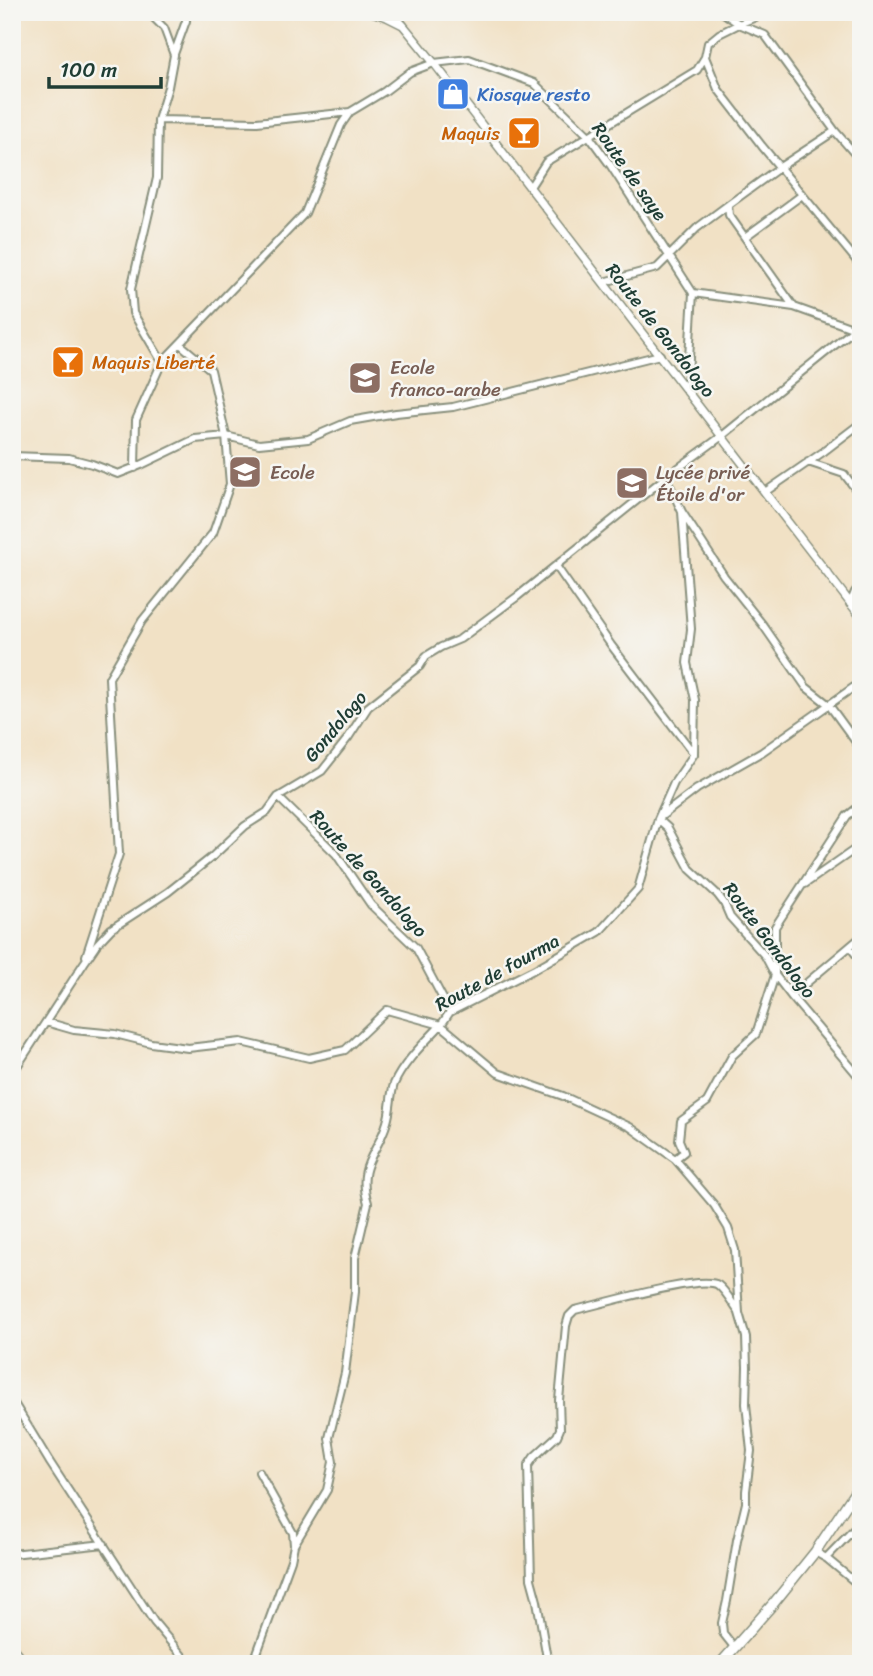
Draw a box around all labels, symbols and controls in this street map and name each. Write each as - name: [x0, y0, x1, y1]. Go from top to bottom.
- scale bar: [49, 46, 161, 90]
- text: 100 m: [60, 51, 117, 89]
- shop icon: Kiosque resto: [434, 75, 472, 113]
- place label: Kiosque resto: [477, 78, 590, 111]
- bar icon: Maquis: [505, 114, 543, 152]
- street label: Route de saye: [583, 115, 676, 228]
- place label: Maquis: [442, 117, 500, 150]
- street label: Route de Gondologo: [597, 256, 724, 405]
- bar icon: Maquis Liberté: [49, 343, 87, 381]
- place label: Maquis Liberté: [92, 346, 215, 379]
- place label: Ecole franco-arabe: [390, 351, 501, 406]
- school or university icon: Ecole franco-arabe: [346, 359, 384, 397]
- school or university icon: Ecole: [226, 453, 264, 491]
- place label: Ecole: [270, 456, 315, 489]
- place label: Lycée privé Étoile d'or: [656, 456, 750, 511]
- school or university icon: Lycée privé Étoile d'or: [613, 464, 651, 502]
- street label: Gondologo: [295, 683, 376, 770]
- street label: Route de Gondologo: [301, 801, 436, 946]
- street label: Route Gondologo: [715, 875, 825, 1006]
- street label: Route de fourma: [429, 924, 566, 1020]

